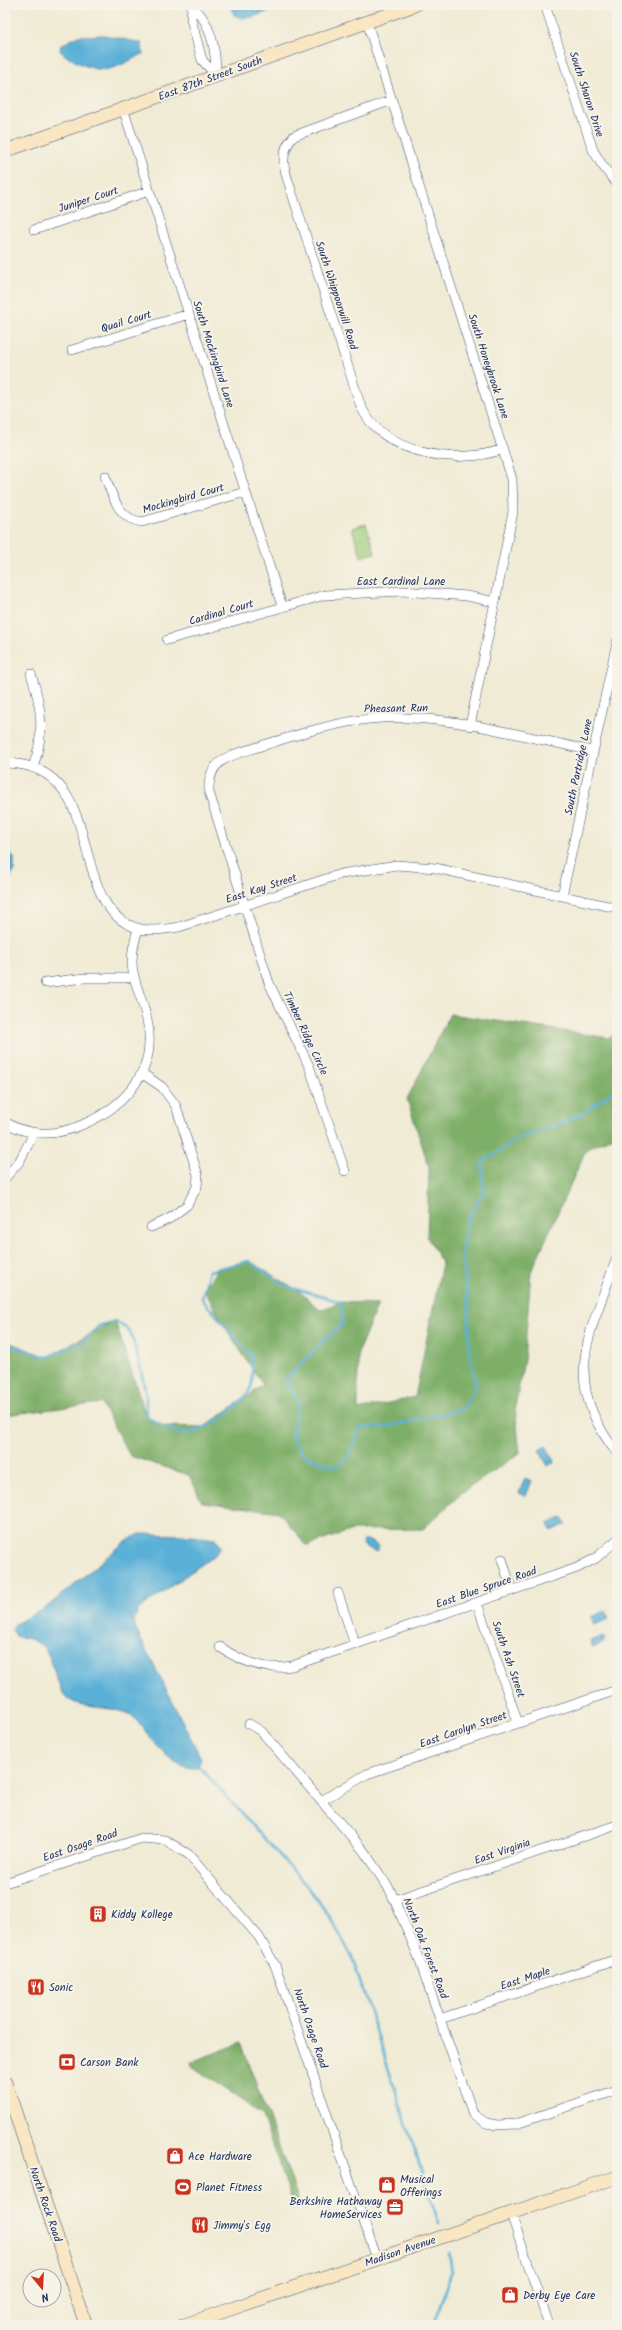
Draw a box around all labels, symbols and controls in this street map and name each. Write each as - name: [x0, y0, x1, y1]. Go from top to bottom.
- street label: South Sharon Drive: [564, 49, 608, 140]
- street label: East 87th Street South: [156, 52, 265, 106]
- street label: Juniper Court: [56, 182, 121, 218]
- street label: South Whippoorwill Road: [310, 238, 362, 353]
- street label: South Mockingbird Lane: [187, 298, 239, 410]
- street label: Quail Court: [99, 306, 154, 338]
- street label: South Honeybrook Lane: [463, 311, 514, 421]
- street label: Mockingbird Court: [140, 479, 227, 519]
- street label: East Cardinal Lane: [357, 573, 445, 591]
- street label: Cardinal Court: [187, 595, 256, 631]
- street label: Pheasant Run: [364, 699, 428, 719]
- street label: South Partridge Lane: [560, 717, 598, 817]
- street label: East Kay Street: [223, 869, 300, 909]
- street label: Timber Ridge Circle: [278, 989, 332, 1078]
- street label: East Blue Spruce Road: [433, 1562, 540, 1614]
- street label: South Ash Street: [486, 1618, 530, 1701]
- street label: East Carolyn Street: [417, 1706, 510, 1753]
- street label: East Osage Road: [40, 1825, 121, 1867]
- street label: East Virginia: [472, 1834, 533, 1870]
- street label: North Oak Forest Road: [398, 1895, 453, 2002]
- building icon: Kiddy Kollege: [88, 1904, 108, 1924]
- place label: Kiddy Kollege: [111, 1906, 173, 1924]
- street label: East Maple: [498, 1962, 553, 1995]
- restaurant icon: Sonic: [26, 1977, 46, 1997]
- place label: Sonic: [49, 1979, 73, 1997]
- street label: North Osage Road: [288, 1986, 332, 2071]
- bank icon: Carson Bank: [57, 2052, 77, 2072]
- place label: Carson Bank: [80, 2054, 139, 2072]
- shop icon: Ace Hardware: [165, 2146, 185, 2166]
- place label: Ace Hardware: [188, 2148, 252, 2166]
- street label: North Rock Road: [24, 2164, 67, 2245]
- place label: Musical Offerings: [400, 2171, 442, 2202]
- shop icon: Musical Offerings: [377, 2175, 397, 2195]
- sports icon: Planet Fitness: [173, 2177, 193, 2197]
- place label: Planet Fitness: [196, 2179, 262, 2197]
- place label: Berkshire Hathaway HomeServices: [289, 2193, 383, 2224]
- office icon: Berkshire Hathaway HomeServices: [385, 2197, 405, 2217]
- restaurant icon: Jimmy's Egg: [190, 2215, 210, 2235]
- place label: Jimmy's Egg: [213, 2217, 271, 2235]
- street label: Madison Avenue: [362, 2231, 438, 2273]
- north arrow: [22, 2268, 62, 2308]
- shop icon: Derby Eye Care: [500, 2285, 520, 2305]
- text: N: [39, 2287, 51, 2306]
- place label: Derby Eye Care: [523, 2287, 595, 2305]

